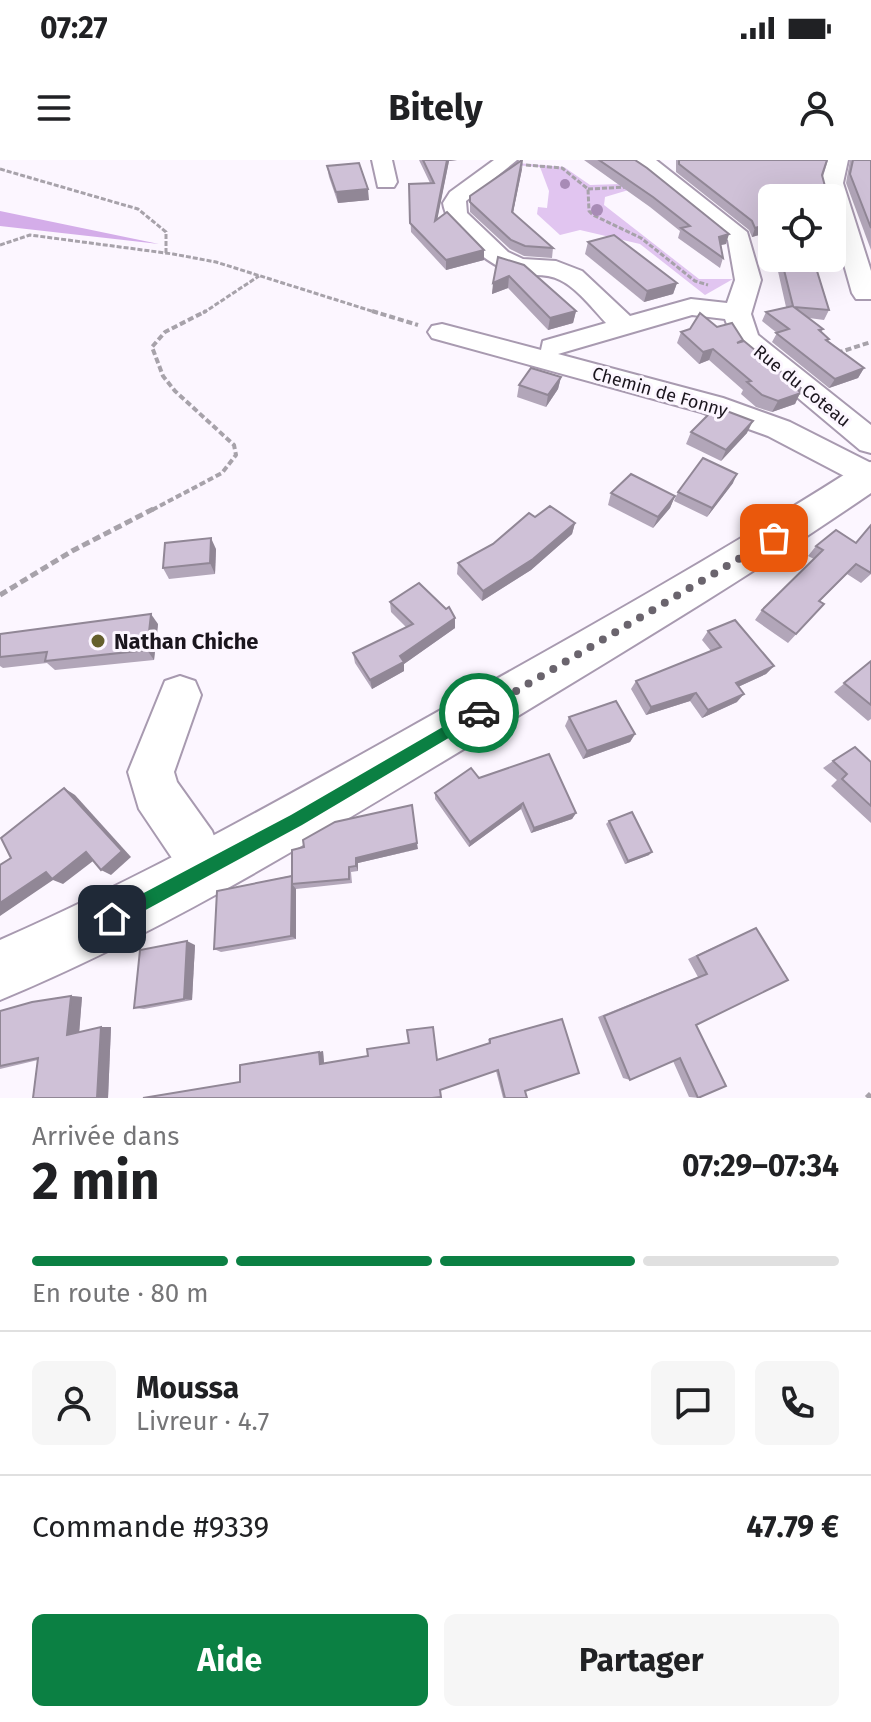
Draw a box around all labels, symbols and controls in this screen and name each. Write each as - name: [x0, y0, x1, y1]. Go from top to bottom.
- text: 07:27: [40, 10, 107, 46]
- icon: menu: [32, 86, 76, 130]
- text: Bitely: [388, 86, 483, 130]
- icon: person: [795, 86, 839, 130]
- map controls: [758, 184, 846, 272]
- button: locate: [758, 184, 846, 272]
- street label: Rue du Coteau: [749, 340, 855, 432]
- street label: Chemin de Fonny: [590, 362, 730, 422]
- pin: [740, 504, 808, 572]
- icon: bag: [752, 516, 796, 560]
- place label: Nathan Chiche: [114, 628, 259, 655]
- marker: Nathan Chiche: [89, 632, 107, 650]
- courier: [439, 673, 519, 753]
- icon: car: [457, 691, 501, 735]
- pin: [78, 885, 146, 953]
- icon: home: [90, 897, 134, 941]
- text: Arrivée dans: [32, 1121, 179, 1152]
- text: 07:29–07:34: [682, 1148, 839, 1184]
- text: 2 min: [32, 1150, 160, 1213]
- text: En route · 80 m: [32, 1278, 209, 1309]
- button: person: [32, 1361, 116, 1445]
- button: chat: [651, 1361, 735, 1445]
- button: phone: [755, 1361, 839, 1445]
- text: Moussa: [136, 1370, 239, 1406]
- text: Livreur · 4.7: [136, 1406, 269, 1437]
- text: Commande #9339: [32, 1509, 269, 1545]
- text: 47.79 €: [746, 1509, 839, 1545]
- button: Aide: [32, 1614, 428, 1706]
- button: Partager: [444, 1614, 839, 1706]

